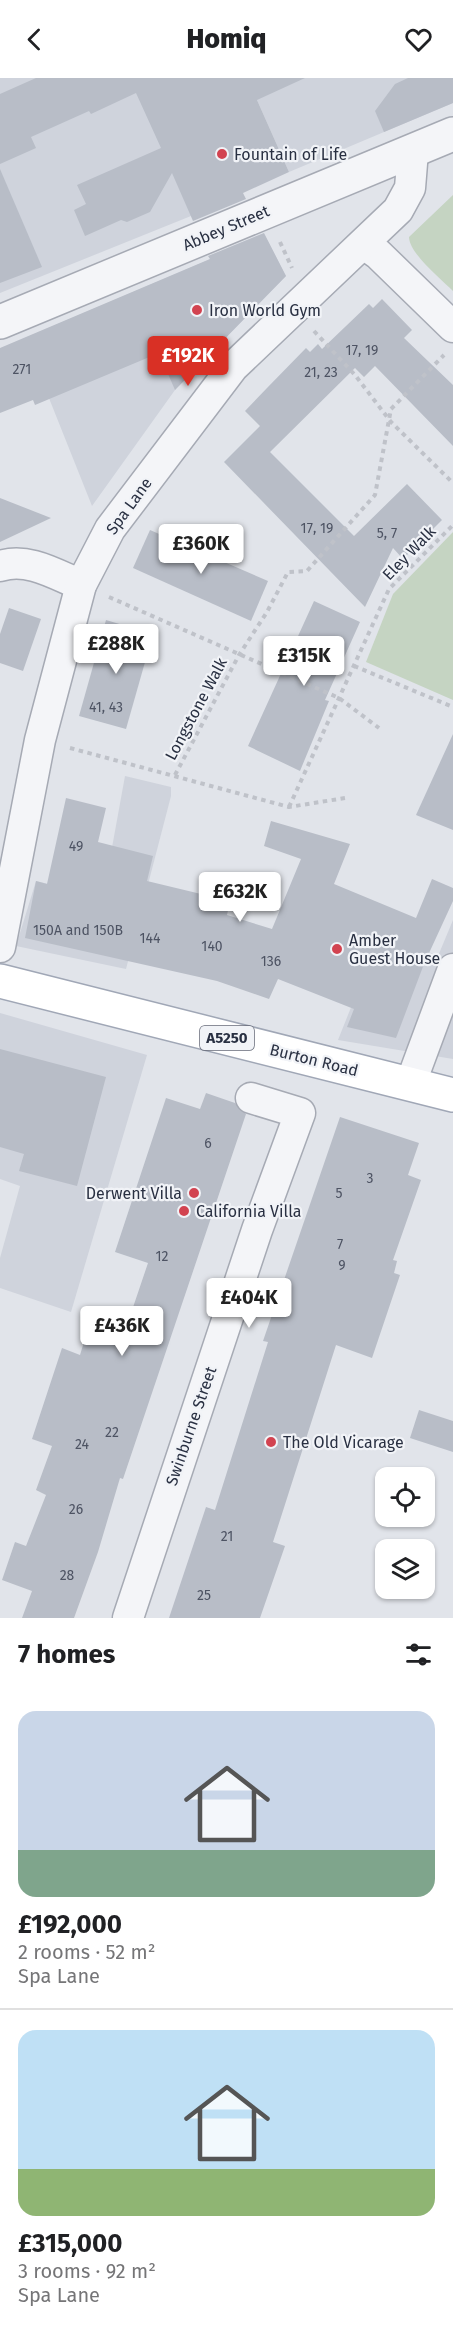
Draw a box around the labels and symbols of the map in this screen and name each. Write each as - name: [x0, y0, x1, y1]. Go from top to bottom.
- place label: Fountain of Life: [234, 145, 347, 164]
- marker: Fountain of Life: [215, 147, 229, 161]
- street label: Abbey Street: [180, 201, 272, 255]
- place label: Iron World Gym: [209, 301, 321, 320]
- marker: Iron World Gym: [190, 303, 204, 317]
- pin: £192K: [146, 336, 230, 387]
- house number: 17, 19: [346, 342, 378, 359]
- house number: 271: [13, 361, 31, 378]
- house number: 21, 23: [304, 364, 338, 381]
- street label: Spa Lane: [102, 474, 156, 538]
- house number: 17, 19: [301, 520, 333, 537]
- street label: Eley Walk: [379, 521, 440, 584]
- pin: £360K: [159, 524, 243, 575]
- house number: 5, 7: [377, 525, 397, 542]
- pin: £288K: [74, 624, 158, 675]
- pin: £315K: [262, 636, 346, 687]
- street label: Longstone Walk: [161, 654, 231, 764]
- house number: 41, 43: [89, 699, 123, 716]
- house number: 49: [69, 838, 83, 855]
- pin: £632K: [198, 872, 282, 923]
- house number: 150A and 150B: [33, 922, 123, 939]
- house number: 144: [140, 930, 161, 947]
- place label: Amber Guest House: [349, 931, 440, 968]
- house number: 140: [201, 938, 223, 955]
- marker: Amber Guest House: [330, 942, 344, 956]
- house number: 136: [261, 953, 281, 970]
- road number: A5250: [200, 1026, 254, 1050]
- street label: Burton Road: [268, 1040, 360, 1080]
- house number: 6: [204, 1135, 212, 1152]
- house number: 3: [367, 1170, 374, 1187]
- place label: Derwent Villa: [86, 1184, 182, 1203]
- house number: 5: [335, 1185, 343, 1202]
- marker: Derwent Villa: [187, 1186, 201, 1200]
- place label: California Villa: [196, 1202, 302, 1221]
- marker: California Villa: [177, 1204, 191, 1218]
- house number: 7: [337, 1236, 343, 1253]
- house number: 12: [156, 1248, 169, 1265]
- house number: 9: [338, 1257, 346, 1274]
- pin: £404K: [207, 1278, 291, 1329]
- pin: £436K: [80, 1306, 164, 1357]
- street label: Swinburne Street: [162, 1364, 220, 1488]
- house number: 22: [105, 1424, 119, 1441]
- place label: The Old Vicarage: [283, 1433, 404, 1452]
- marker: The Old Vicarage: [264, 1435, 278, 1449]
- house number: 24: [75, 1436, 90, 1453]
- house number: 26: [69, 1501, 83, 1518]
- house number: 21: [221, 1528, 233, 1545]
- house number: 28: [60, 1567, 75, 1584]
- house number: 25: [197, 1587, 211, 1604]

